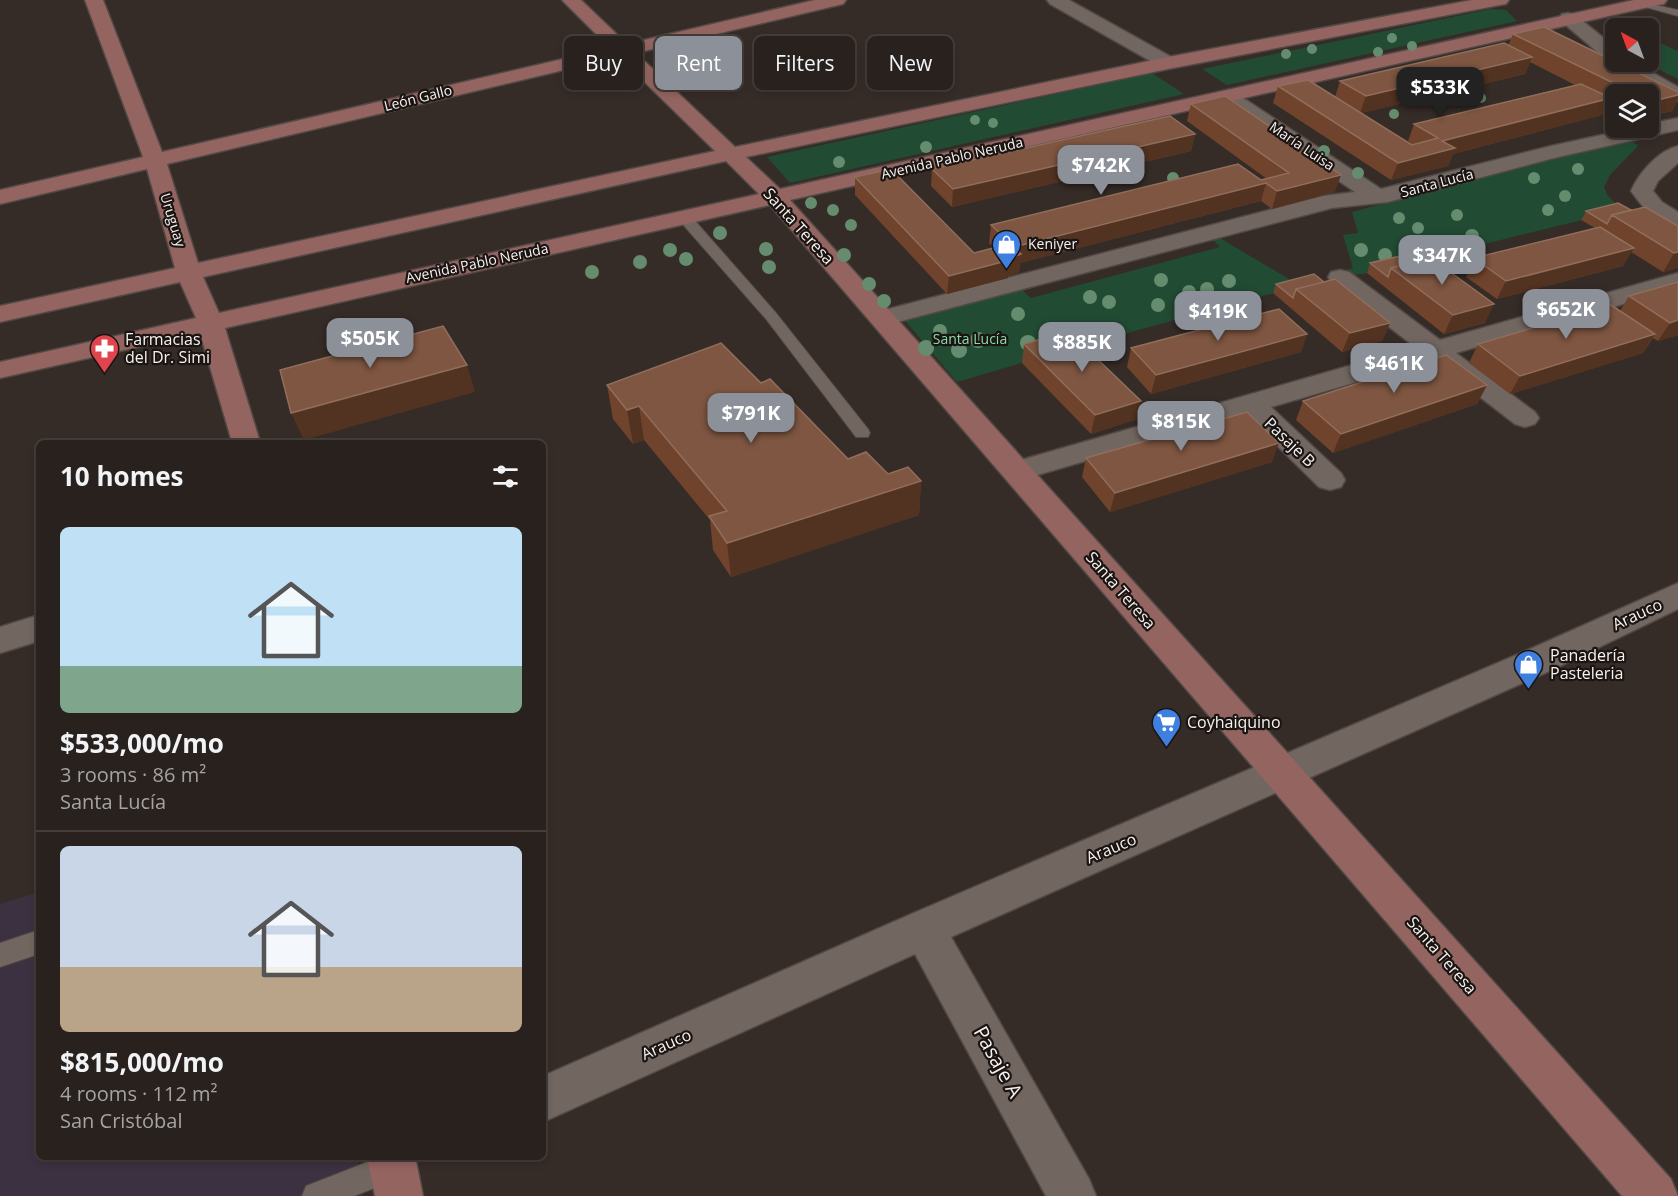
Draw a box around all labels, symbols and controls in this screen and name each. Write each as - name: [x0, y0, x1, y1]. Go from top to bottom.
- north arrow: [1605, 18, 1659, 72]
- map controls: [1605, 18, 1659, 138]
- chip: Buy: [564, 36, 643, 90]
- chip: Rent: [655, 36, 742, 90]
- chip: Filters: [754, 36, 855, 90]
- chip: New: [867, 36, 953, 90]
- pin: $533K: [1398, 67, 1482, 118]
- text: $533K: [1410, 73, 1470, 100]
- street label: León Gallo: [382, 80, 454, 115]
- button: layers: [1605, 84, 1659, 138]
- street label: María Luisa: [1266, 117, 1339, 174]
- street label: Avenida Pablo Neruda: [879, 132, 1025, 183]
- pin: $742K: [1059, 145, 1143, 196]
- text: $742K: [1071, 151, 1131, 178]
- street label: Santa Lucía: [1398, 164, 1475, 201]
- street label: Santa Teresa: [759, 183, 839, 269]
- street label: Uruguay: [156, 191, 191, 250]
- shop icon: Keniyer: [991, 228, 1023, 270]
- place label: Keniyer: [1028, 234, 1077, 253]
- pin: $347K: [1400, 235, 1484, 286]
- street label: Avenida Pablo Neruda: [404, 238, 550, 287]
- text: $347K: [1412, 241, 1472, 268]
- pin: $652K: [1524, 289, 1608, 340]
- pin: $419K: [1176, 291, 1260, 342]
- text: $652K: [1536, 295, 1596, 322]
- text: $419K: [1188, 297, 1248, 324]
- pin: $505K: [328, 318, 412, 369]
- pin: $885K: [1040, 322, 1124, 373]
- text: $505K: [340, 324, 400, 351]
- place label: Farmacias del Dr. Simi: [125, 328, 210, 368]
- text: $885K: [1052, 328, 1112, 355]
- park label: Santa Lucía: [933, 329, 1007, 348]
- pharmacy icon: Farmacias del Dr. Simi: [88, 332, 120, 374]
- pin: $461K: [1352, 343, 1436, 394]
- text: $461K: [1364, 349, 1424, 376]
- pin: $791K: [709, 393, 793, 444]
- text: $791K: [721, 399, 781, 426]
- pin: $815K: [1139, 401, 1223, 452]
- text: $815K: [1151, 407, 1211, 434]
- street label: Pasaje B: [1260, 412, 1320, 472]
- text: 10 homes: [60, 458, 184, 494]
- icon: filters: [489, 460, 522, 493]
- street label: Santa Teresa: [1081, 547, 1161, 633]
- icon: home: [237, 566, 345, 674]
- street label: Arauco: [1608, 593, 1666, 635]
- place label: Panadería Pasteleria: [1550, 644, 1625, 684]
- shop icon: Panadería Pasteleria: [1513, 648, 1545, 690]
- supermarket icon: Coyhaiquino: [1150, 706, 1182, 748]
- place label: Coyhaiquino: [1187, 711, 1281, 733]
- text: $533,000/mo: [60, 725, 224, 761]
- text: 3 rooms · 86 m²: [60, 761, 206, 788]
- text: Santa Lucía: [60, 788, 166, 815]
- street label: Arauco: [1082, 828, 1140, 868]
- icon: home: [237, 885, 345, 993]
- street label: Santa Teresa: [1402, 912, 1482, 998]
- street label: Pasaje A: [968, 1021, 1029, 1103]
- street label: Arauco: [637, 1023, 695, 1065]
- text: $815,000/mo: [60, 1044, 224, 1080]
- text: 4 rooms · 112 m²: [60, 1080, 218, 1107]
- text: San Cristóbal: [60, 1107, 182, 1134]

